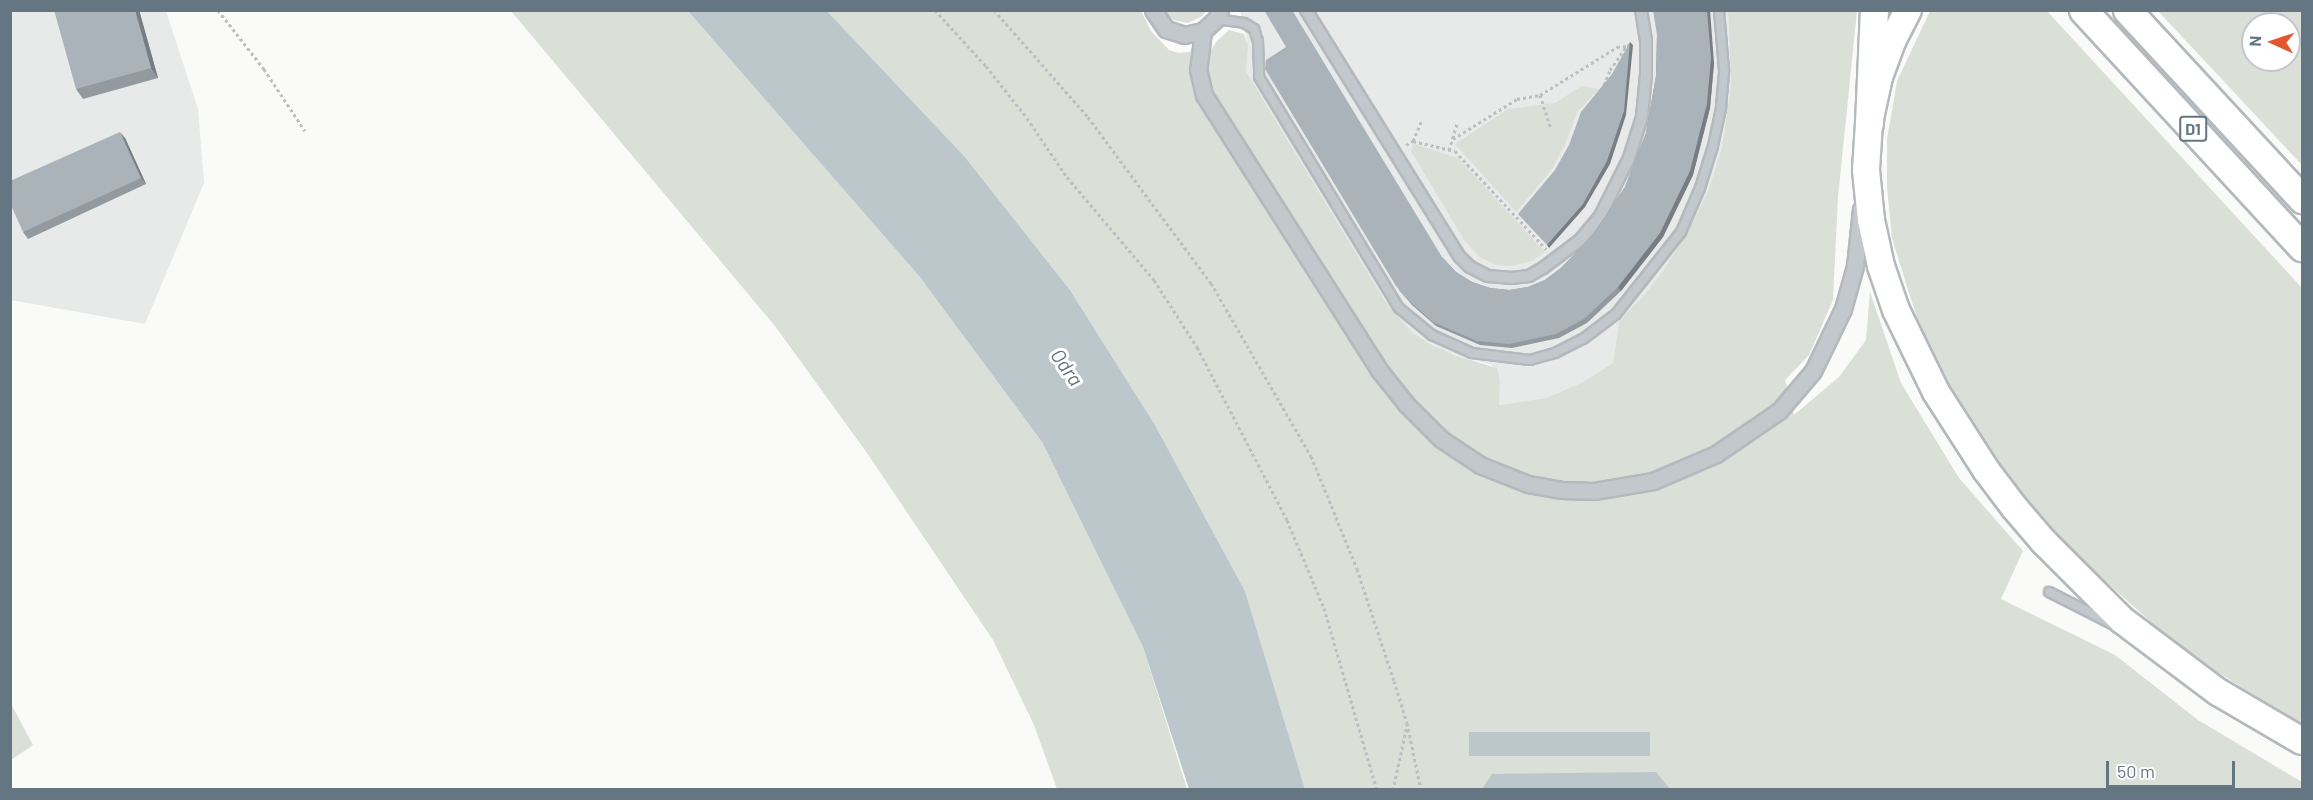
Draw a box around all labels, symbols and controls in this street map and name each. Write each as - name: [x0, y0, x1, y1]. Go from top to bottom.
- north arrow: [2241, 12, 2301, 72]
- text: N: [2245, 35, 2264, 47]
- road number: D1: [2178, 116, 2208, 142]
- water label: Odra: [1046, 344, 1088, 390]
- scale bar: [2109, 749, 2238, 787]
- text: 50 m: [2117, 760, 2155, 782]

